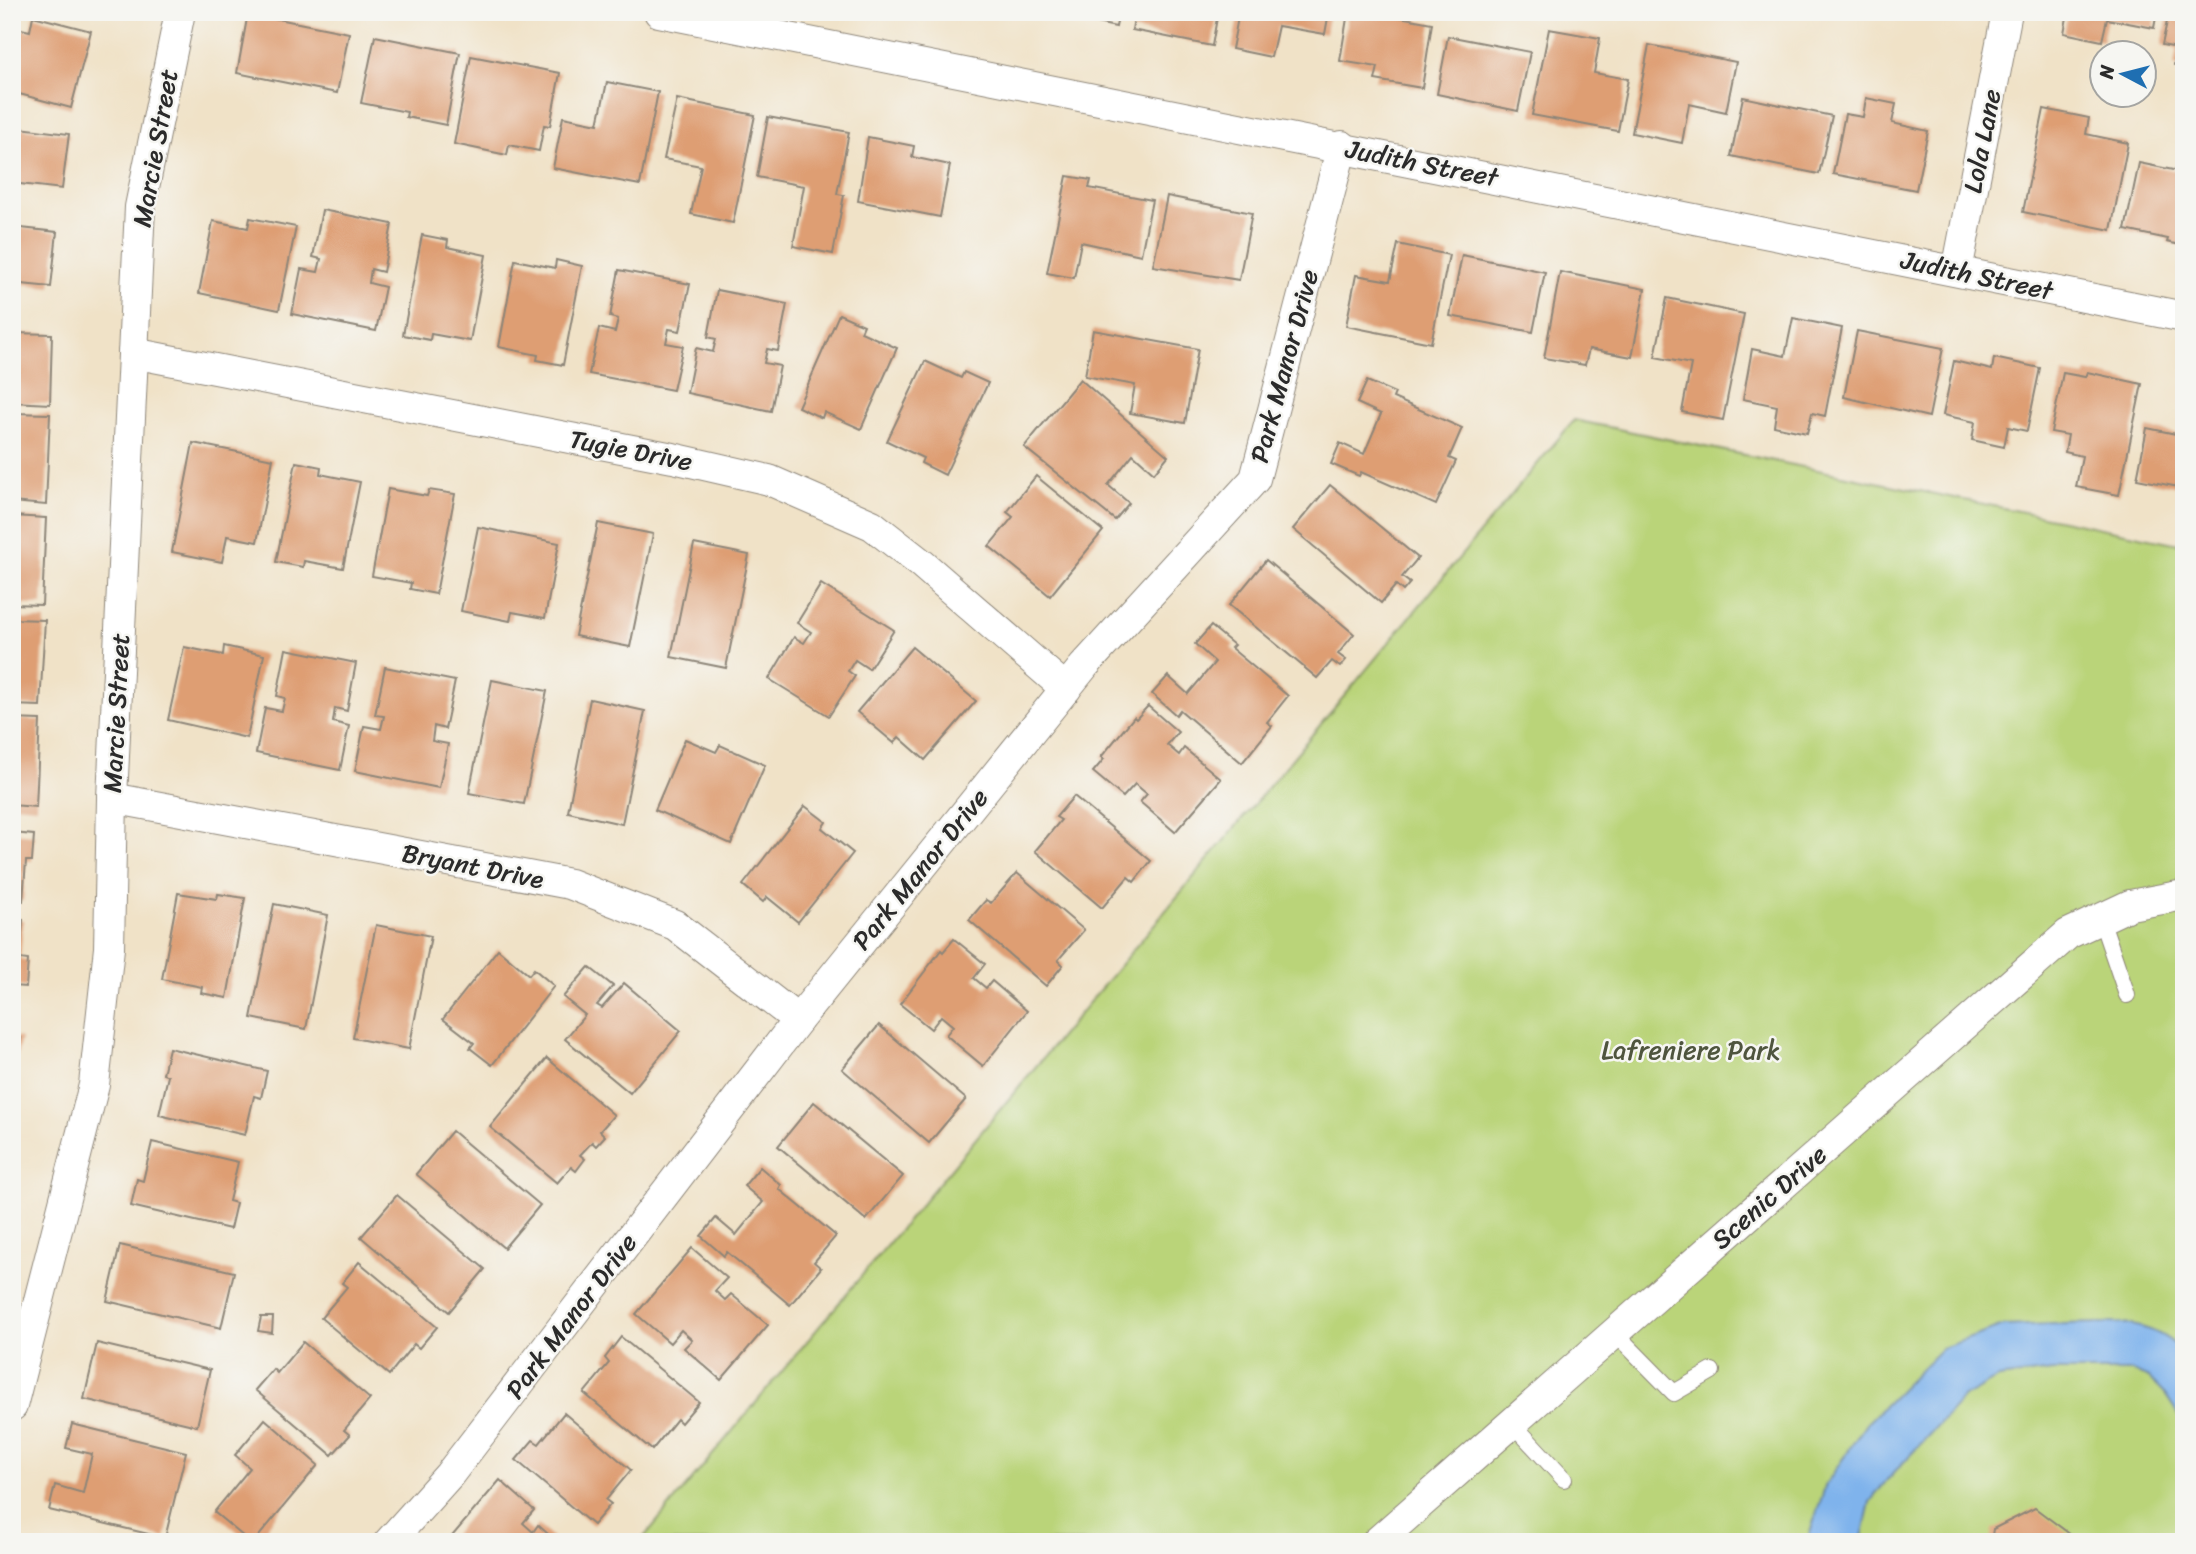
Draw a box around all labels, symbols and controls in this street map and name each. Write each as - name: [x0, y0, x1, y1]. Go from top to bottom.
- north arrow: [2088, 38, 2158, 108]
- text: N: [2089, 63, 2124, 82]
- street label: Marcie Street: [118, 65, 192, 231]
- street label: Lola Lane: [1949, 85, 2015, 197]
- street label: Judith Street: [1341, 126, 1504, 201]
- street label: Judith Street: [1896, 236, 2059, 314]
- street label: Park Manor Drive: [1236, 264, 1332, 468]
- street label: Tugie Drive: [566, 416, 696, 484]
- street label: Marcie Street: [89, 632, 143, 794]
- street label: Park Manor Drive: [840, 777, 1000, 961]
- street label: Bryant Drive: [398, 830, 548, 902]
- park label: Lafreniere Park: [1601, 1027, 1781, 1073]
- street label: Scenic Drive: [1700, 1133, 1838, 1261]
- street label: Park Manor Drive: [493, 1223, 649, 1409]

